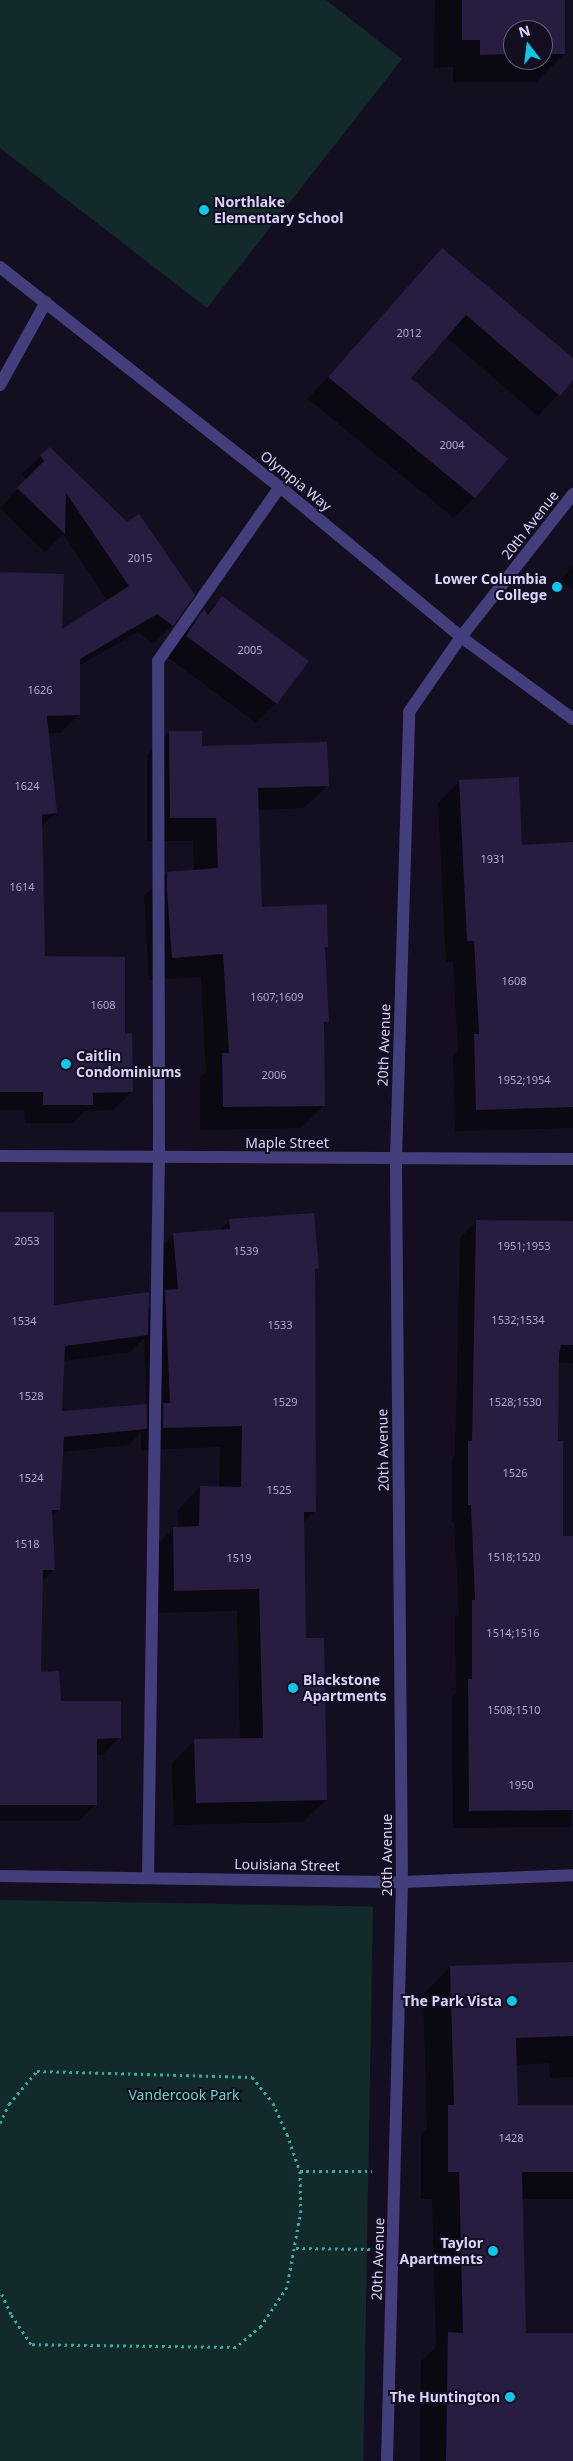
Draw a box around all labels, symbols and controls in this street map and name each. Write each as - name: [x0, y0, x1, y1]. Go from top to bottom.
- north arrow: [503, 20, 553, 70]
- text: N: [516, 20, 532, 42]
- place label: Northlake Elementary School: [214, 194, 344, 226]
- marker: Northlake Elementary School: [198, 204, 210, 216]
- house number: 2012: [396, 326, 422, 340]
- house number: 2004: [439, 438, 465, 452]
- street label: Olympia Way: [257, 447, 335, 515]
- street label: 20th Avenue: [498, 487, 562, 563]
- house number: 2015: [127, 551, 153, 565]
- place label: Lower Columbia College: [434, 571, 547, 604]
- marker: Lower Columbia College: [551, 581, 563, 593]
- house number: 2005: [237, 643, 263, 657]
- house number: 1626: [27, 683, 53, 697]
- house number: 1624: [14, 779, 40, 793]
- house number: 1931: [480, 852, 506, 866]
- house number: 1614: [9, 880, 35, 894]
- house number: 1608: [501, 974, 527, 988]
- house number: 1607;1609: [250, 990, 304, 1004]
- house number: 1608: [90, 998, 116, 1012]
- street label: 20th Avenue: [374, 1003, 394, 1087]
- place label: Caitlin Condominiums: [76, 1048, 181, 1080]
- marker: Caitlin Condominiums: [60, 1058, 72, 1070]
- house number: 2006: [261, 1068, 287, 1082]
- house number: 1952;1954: [497, 1073, 551, 1087]
- street label: Maple Street: [245, 1135, 329, 1151]
- house number: 2053: [14, 1234, 40, 1248]
- house number: 1951;1953: [497, 1239, 551, 1253]
- house number: 1539: [233, 1244, 259, 1258]
- house number: 1532;1534: [491, 1313, 545, 1327]
- house number: 1534: [11, 1314, 37, 1328]
- house number: 1533: [267, 1318, 293, 1332]
- house number: 1528: [18, 1389, 44, 1403]
- house number: 1529: [272, 1395, 298, 1409]
- house number: 1528;1530: [488, 1395, 542, 1409]
- street label: 20th Avenue: [374, 1409, 392, 1491]
- house number: 1526: [502, 1466, 528, 1480]
- house number: 1524: [18, 1471, 44, 1485]
- house number: 1525: [266, 1483, 292, 1497]
- house number: 1518: [14, 1537, 40, 1551]
- house number: 1518;1520: [487, 1550, 541, 1564]
- house number: 1519: [226, 1551, 252, 1565]
- house number: 1514;1516: [486, 1626, 540, 1640]
- place label: Blackstone Apartments: [303, 1672, 386, 1704]
- marker: Blackstone Apartments: [287, 1682, 299, 1694]
- house number: 1508;1510: [487, 1703, 541, 1717]
- house number: 1950: [508, 1778, 534, 1792]
- street label: 20th Avenue: [379, 1814, 395, 1896]
- street label: Louisiana Street: [234, 1856, 340, 1874]
- place label: The Park Vista: [402, 1993, 502, 2009]
- marker: The Park Vista: [506, 1995, 518, 2007]
- park label: Vandercook Park: [129, 2087, 239, 2103]
- house number: 1428: [498, 2131, 524, 2145]
- street label: 20th Avenue: [368, 2217, 388, 2301]
- place label: Taylor Apartments: [400, 2235, 483, 2268]
- marker: Taylor Apartments: [487, 2245, 499, 2257]
- place label: The Huntington: [390, 2389, 500, 2405]
- marker: The Huntington: [504, 2391, 516, 2403]

